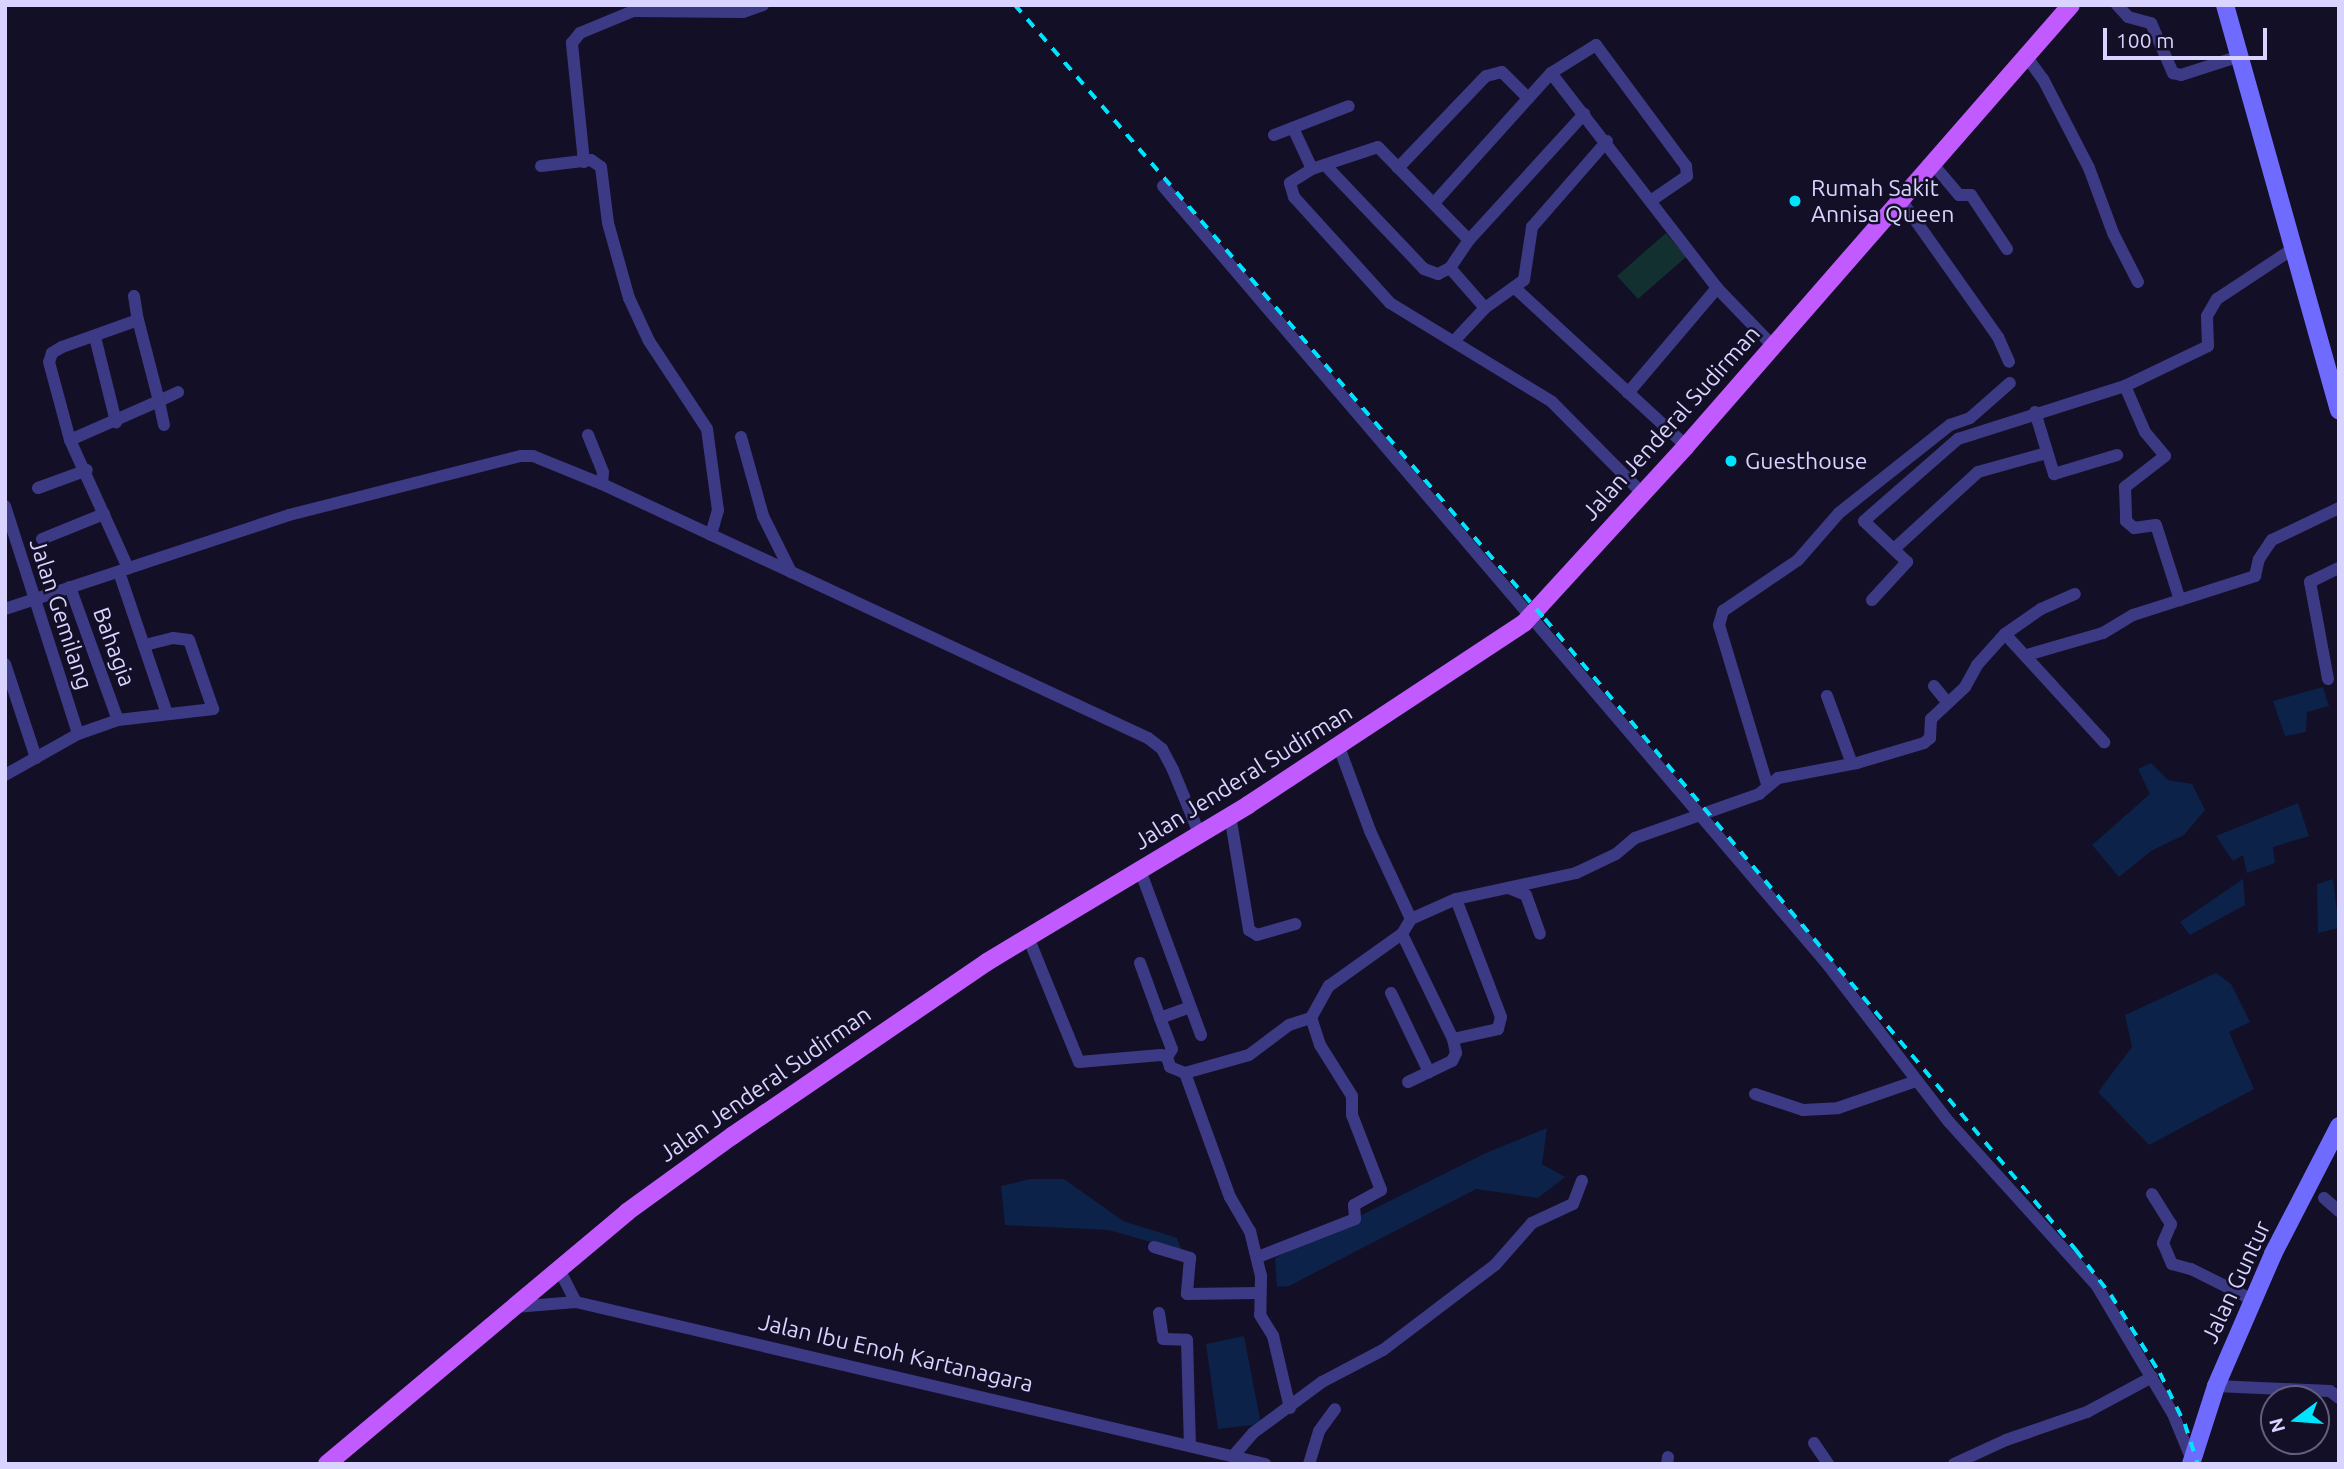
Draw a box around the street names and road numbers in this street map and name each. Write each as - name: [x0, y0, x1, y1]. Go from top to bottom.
- street label: Jalan Jenderal Sudirman: [1576, 320, 1766, 526]
- street label: Jalan Gemilang: [24, 535, 98, 693]
- street label: Bahagia: [87, 604, 141, 690]
- street label: Jalan Jenderal Sudirman: [1129, 698, 1357, 856]
- street label: Jalan Jenderal Sudirman: [654, 1000, 876, 1168]
- street label: Jalan Guntur: [2196, 1216, 2276, 1348]
- street label: Jalan Ibu Enoh Kartanagara: [756, 1308, 1036, 1398]

